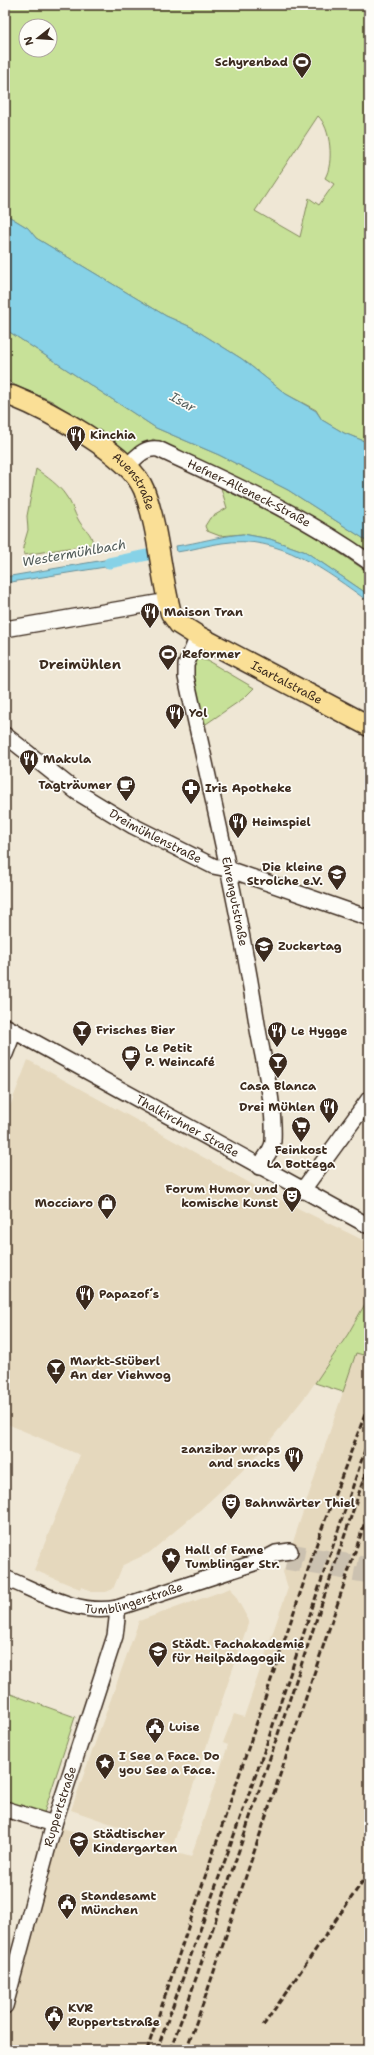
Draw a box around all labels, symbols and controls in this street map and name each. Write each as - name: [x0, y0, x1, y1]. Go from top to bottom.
- north arrow: [18, 18, 58, 58]
- text: N: [20, 34, 37, 47]
- sports icon: Schyrenbad: [291, 51, 313, 79]
- place label: Schyrenbad: [215, 54, 288, 70]
- water label: Isar: [166, 387, 200, 416]
- restaurant icon: Kinchia: [65, 424, 87, 452]
- place label: Kinchia: [90, 427, 137, 443]
- street label: Auenstraße: [109, 449, 158, 512]
- street label: Hefner-Alteneck-Straße: [185, 456, 314, 531]
- water label: Westermühlbach: [21, 536, 127, 570]
- restaurant icon: Maison Tran: [139, 601, 161, 629]
- place label: Maison Tran: [164, 604, 243, 620]
- sports icon: Reformer: [157, 643, 179, 671]
- place label: Reformer: [182, 646, 241, 662]
- district label: Dreimühlen: [39, 655, 121, 673]
- street label: Isartalstraße: [248, 657, 325, 708]
- restaurant icon: Yol: [164, 702, 186, 730]
- place label: Yol: [189, 705, 207, 721]
- restaurant icon: Makula: [18, 748, 40, 776]
- place label: Makula: [43, 751, 92, 767]
- cafe icon: Tagträumer: [115, 774, 137, 802]
- place label: Tagträumer: [38, 777, 113, 793]
- pharmacy icon: Iris Apotheke: [180, 777, 202, 805]
- place label: Iris Apotheke: [205, 780, 292, 796]
- street label: Dreimühlenstraße: [106, 805, 205, 867]
- restaurant icon: Heimspiel: [227, 811, 249, 839]
- place label: Heimspiel: [252, 814, 311, 830]
- street label: Ehrengutstraße: [218, 855, 251, 948]
- place label: Die kleine Strolche e.V.: [247, 859, 323, 889]
- school or university icon: Die kleine Strolche e.V.: [326, 863, 348, 891]
- school or university icon: Zuckertag: [253, 935, 275, 963]
- place label: Zuckertag: [278, 938, 342, 954]
- bar icon: Frisches Bier: [71, 1019, 93, 1047]
- restaurant icon: Le Hygge: [266, 1020, 288, 1048]
- place label: Frisches Bier: [96, 1022, 176, 1038]
- place label: Le Hygge: [291, 1023, 348, 1039]
- place label: Le Petit P. Weincafé: [145, 1040, 215, 1070]
- cafe icon: Le Petit P. Weincafé: [120, 1044, 142, 1072]
- bar icon: Casa Blanca: [267, 1051, 289, 1079]
- place label: Casa Blanca: [240, 1078, 317, 1094]
- street label: Thalkirchner Straße: [133, 1091, 242, 1161]
- restaurant icon: Drei Mühlen: [318, 1096, 340, 1124]
- place label: Drei Mühlen: [239, 1099, 315, 1115]
- supermarket icon: Feinkost La Bottega: [290, 1115, 312, 1143]
- place label: Feinkost La Bottega: [267, 1142, 336, 1172]
- place label: Forum Humor und komische Kunst: [166, 1181, 278, 1211]
- theatre icon: Forum Humor und komische Kunst: [281, 1185, 303, 1213]
- shop icon: Mocciaro: [96, 1192, 118, 1220]
- place label: Mocciaro: [35, 1195, 93, 1211]
- restaurant icon: Papazof´s: [74, 1283, 96, 1311]
- place label: Papazof´s: [99, 1286, 159, 1302]
- place label: Markt-Stüberl An der Viehwog: [70, 1353, 171, 1383]
- bar icon: Markt-Stüberl An der Viehwog: [45, 1357, 67, 1385]
- place label: zanzibar wraps and snacks: [181, 1441, 280, 1471]
- restaurant icon: zanzibar wraps and snacks: [283, 1445, 305, 1473]
- theatre icon: Bahnwärter Thiel: [220, 1492, 242, 1520]
- place label: Bahnwärter Thiel: [245, 1495, 355, 1511]
- place label: Hall of Fame Tumblinger Str.: [185, 1542, 280, 1572]
- place icon: Hall of Fame Tumblinger Str.: [160, 1546, 182, 1574]
- street label: Tumblingerstraße: [84, 1579, 185, 1618]
- place label: Städt. Fachakademie für Heilpädagogik: [172, 1636, 304, 1666]
- school or university icon: Städt. Fachakademie für Heilpädagogik: [147, 1640, 169, 1668]
- public building icon: Luise: [144, 1716, 166, 1744]
- place label: Luise: [169, 1719, 200, 1735]
- place label: I See a Face. Do you See a Face.: [119, 1748, 220, 1778]
- place icon: I See a Face. Do you See a Face.: [94, 1752, 116, 1780]
- street label: Ruppertstraße: [40, 1764, 80, 1848]
- place label: Städtischer Kindergarten: [93, 1826, 177, 1856]
- school or university icon: Städtischer Kindergarten: [68, 1830, 90, 1858]
- place label: Standesamt München: [81, 1888, 156, 1918]
- public building icon: Standesamt München: [56, 1892, 78, 1920]
- place label: KVR Ruppertstraße: [68, 2000, 160, 2030]
- public building icon: KVR Ruppertstraße: [43, 2004, 65, 2032]

